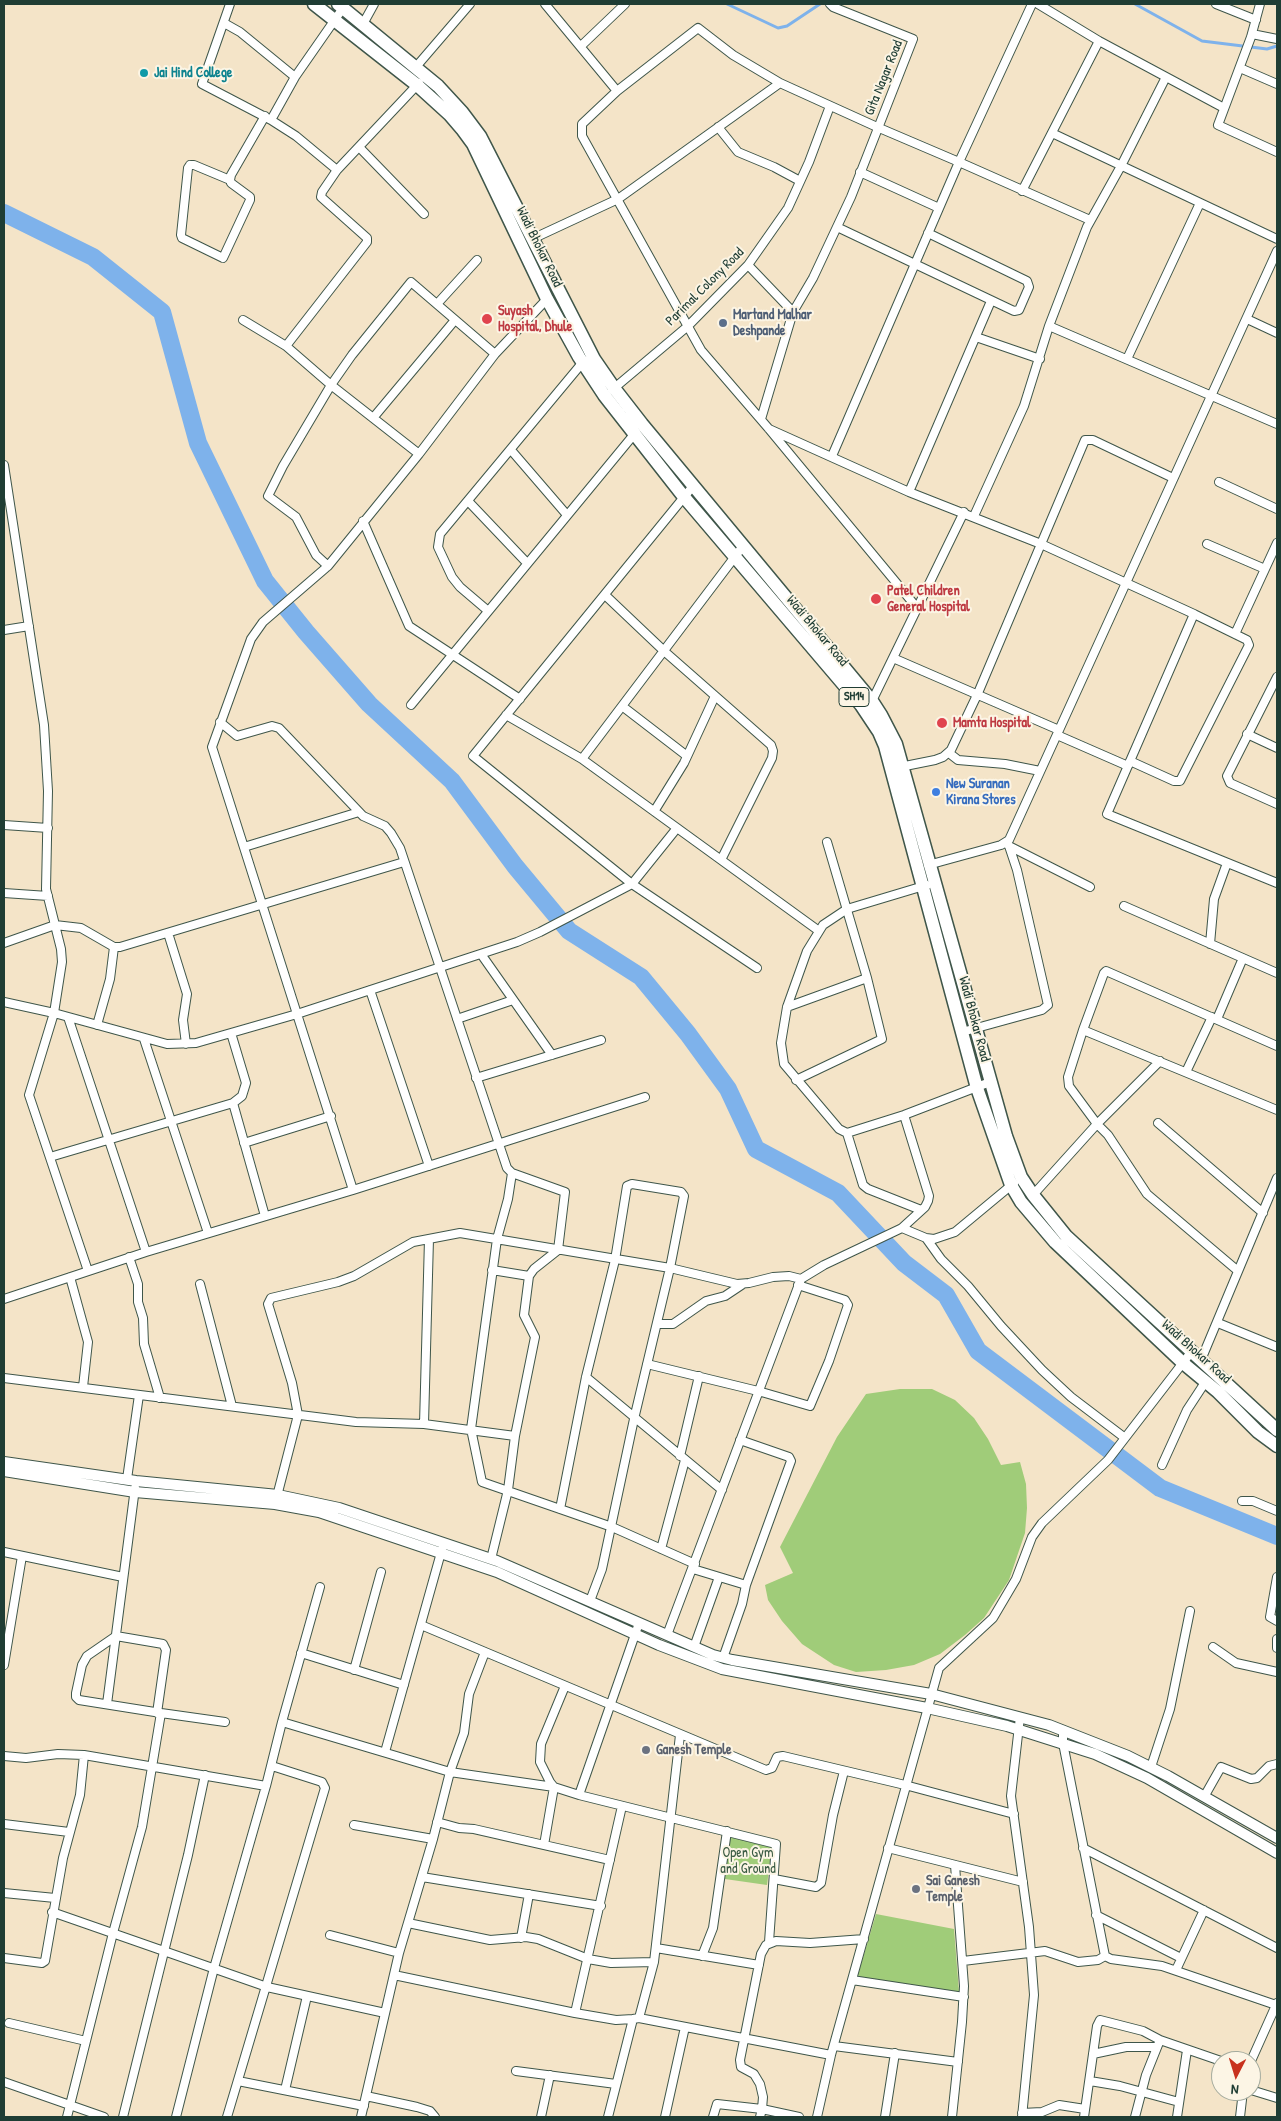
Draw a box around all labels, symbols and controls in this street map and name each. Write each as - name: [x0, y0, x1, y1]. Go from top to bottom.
- street label: Gita Nagar Road: [861, 38, 907, 118]
- place label: Jai Hind College: [154, 65, 232, 81]
- marker: Jai Hind College: [138, 67, 150, 79]
- street label: Wadi Bhokar Road: [512, 204, 566, 290]
- street label: Parimal Colony Road: [662, 244, 748, 330]
- place label: Suyash Hospital, Dhule: [498, 303, 572, 336]
- place label: Martand Malhar Deshpande: [733, 307, 812, 340]
- marker: Suyash Hospital, Dhule: [480, 312, 494, 326]
- marker: Martand Malhar Deshpande: [717, 317, 729, 329]
- place label: Patel Children General Hospital: [887, 583, 970, 616]
- street label: Wadi Bhokar Road: [782, 592, 852, 670]
- marker: Patel Children General Hospital: [869, 592, 883, 606]
- road number: SH14: [839, 688, 869, 706]
- place label: Mamta Hospital: [953, 715, 1031, 731]
- marker: Mamta Hospital: [935, 716, 949, 730]
- place label: New Suranan Kirana Stores: [946, 776, 1016, 809]
- marker: New Suranan Kirana Stores: [930, 786, 942, 798]
- street label: Wadi Bhokar Road: [955, 975, 993, 1063]
- street label: Wadi Bhokar Road: [1158, 1317, 1234, 1387]
- place label: Ganesh Temple: [656, 1742, 732, 1758]
- marker: Ganesh Temple: [640, 1744, 652, 1756]
- park label: Open Gym and Ground: [720, 1845, 776, 1878]
- place label: Sai Ganesh Temple: [926, 1873, 980, 1905]
- marker: Sai Ganesh Temple: [910, 1883, 922, 1895]
- north arrow: [1211, 2051, 1261, 2101]
- text: N: [1230, 2081, 1239, 2100]

